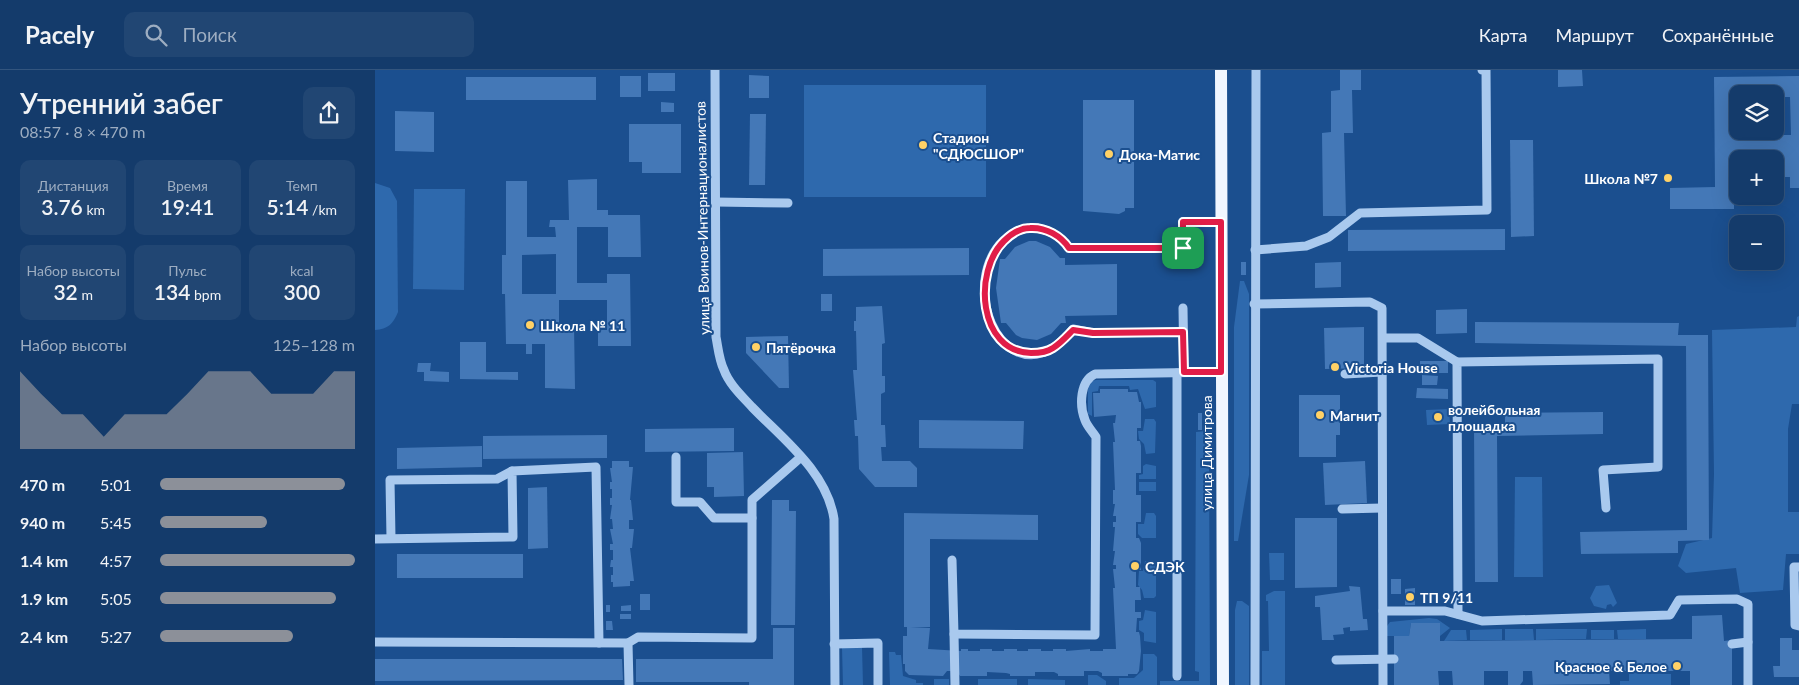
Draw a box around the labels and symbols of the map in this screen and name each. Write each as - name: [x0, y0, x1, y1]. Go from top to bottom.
- street label: улица Воинов-Интернационалистов: [691, 101, 713, 335]
- place label: Стадион "СДЮСШОР": [933, 129, 1024, 162]
- marker: Стадион "СДЮСШОР": [917, 139, 929, 151]
- place label: Дока-Матис: [1119, 146, 1200, 163]
- marker: Дока-Матис: [1103, 148, 1115, 160]
- place label: Школа №7: [1584, 170, 1658, 187]
- marker: Школа №7: [1662, 172, 1674, 184]
- pin: [1162, 227, 1204, 269]
- place label: Школа № 11: [540, 317, 625, 334]
- marker: Школа № 11: [524, 319, 536, 331]
- place label: Пятёрочка: [766, 339, 836, 356]
- marker: Пятёрочка: [750, 341, 762, 353]
- place label: Victoria House: [1344, 359, 1438, 376]
- marker: Victoria House: [1329, 361, 1341, 373]
- street label: улица Димитрова: [1198, 395, 1215, 511]
- place label: волейбольная площадка: [1448, 401, 1540, 434]
- place label: Магнит: [1330, 407, 1380, 424]
- marker: Магнит: [1314, 409, 1326, 421]
- marker: волейбольная площадка: [1432, 411, 1444, 423]
- place label: СДЭК: [1145, 558, 1185, 575]
- marker: СДЭК: [1129, 560, 1141, 572]
- place label: ТП 9/11: [1420, 589, 1473, 606]
- marker: ТП 9/11: [1404, 591, 1416, 603]
- place label: Красное & Белое: [1555, 658, 1668, 675]
- marker: Красное & Белое: [1671, 660, 1683, 672]

